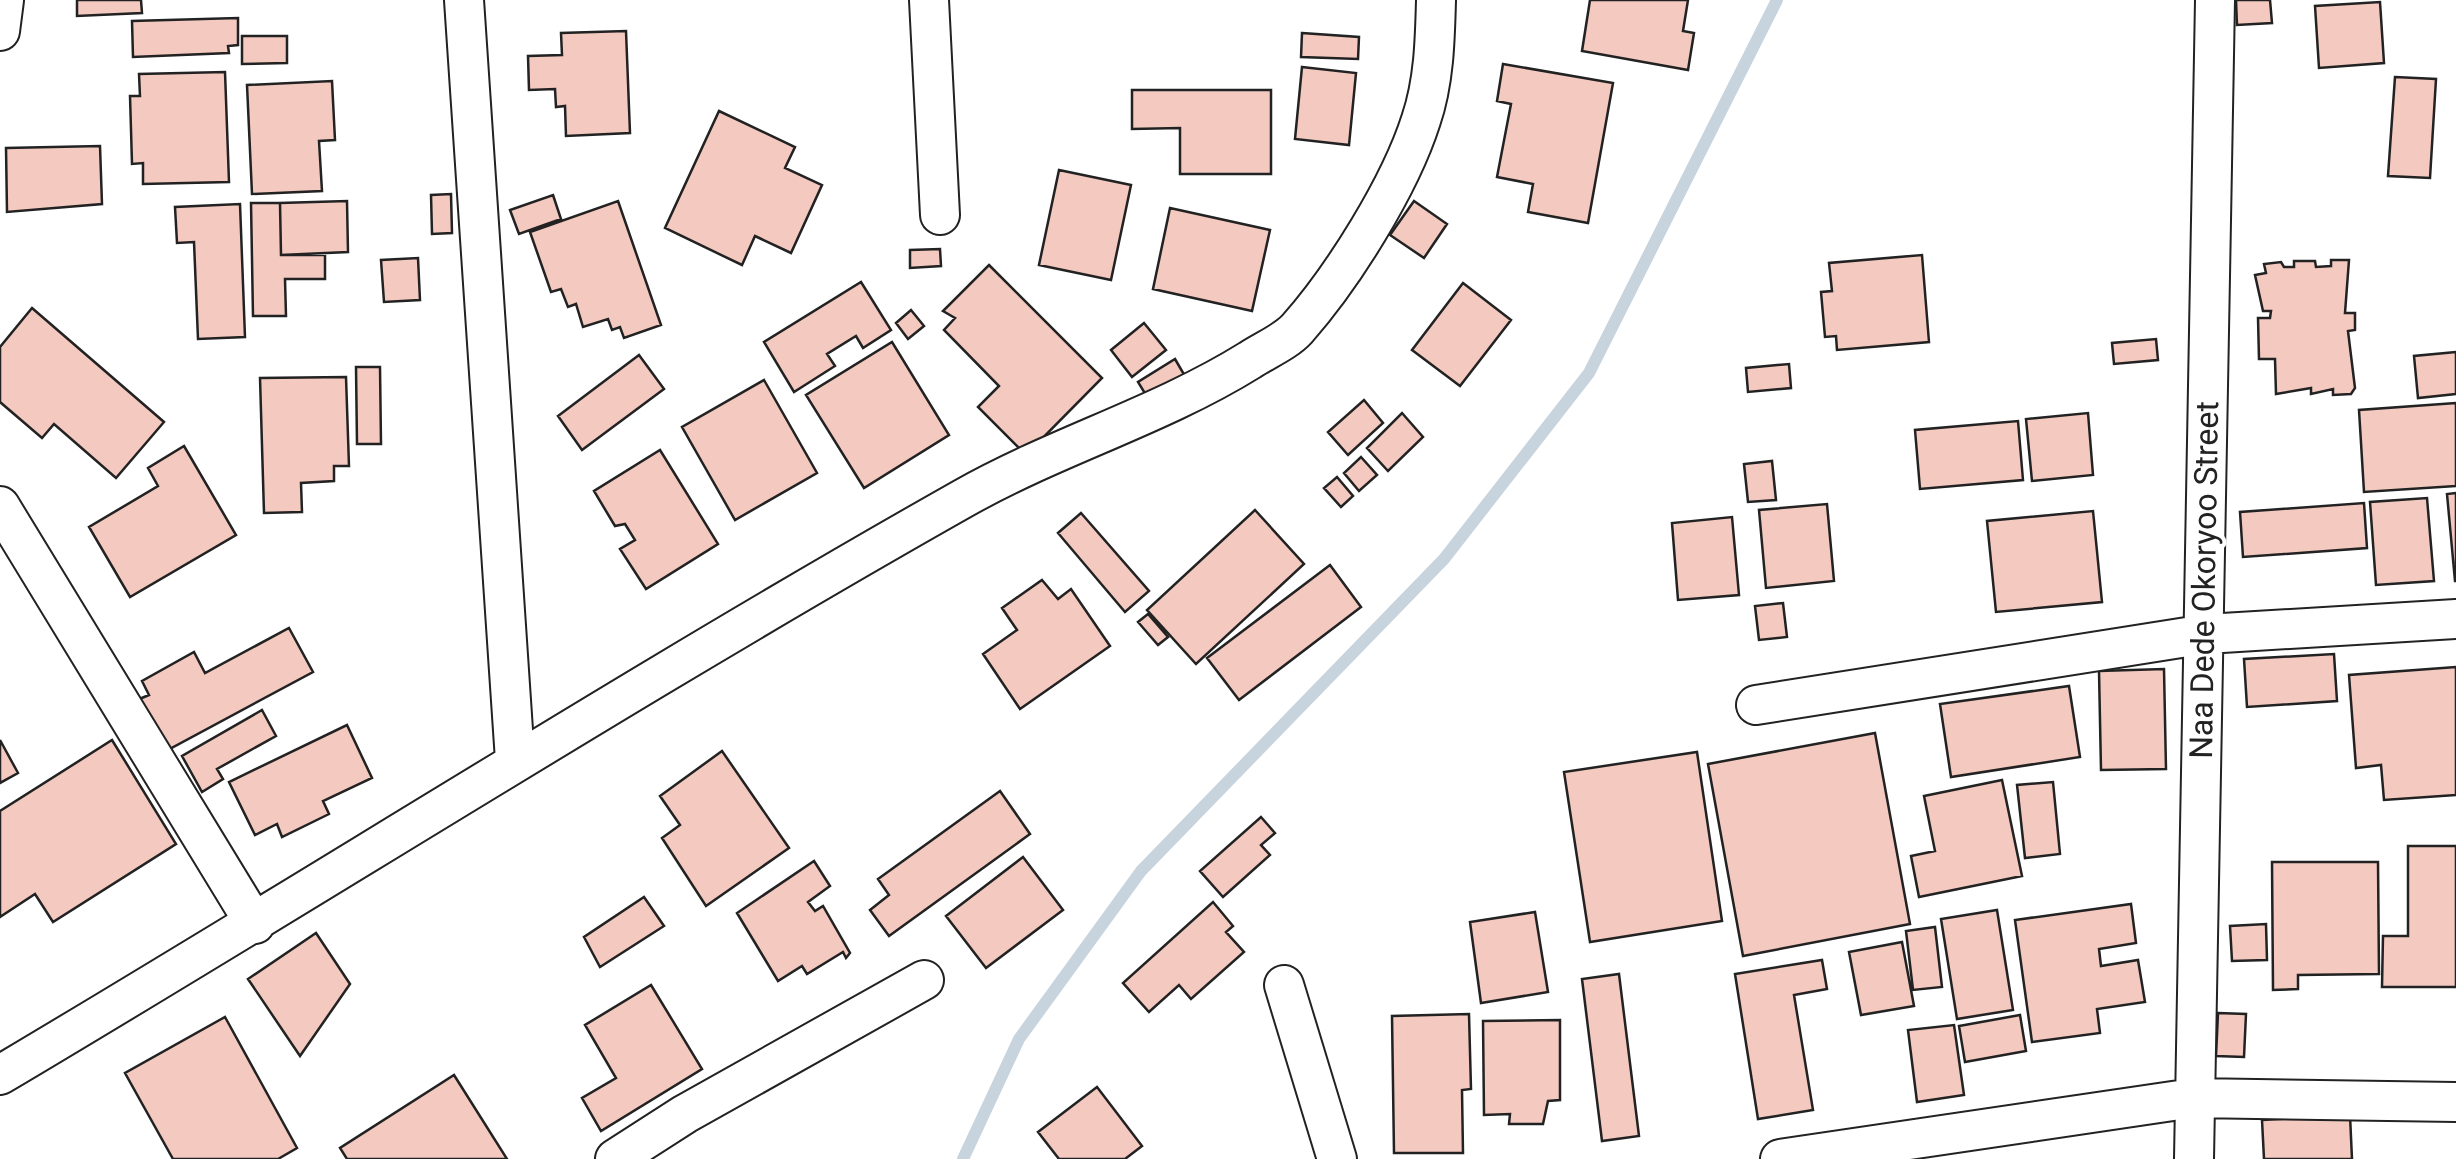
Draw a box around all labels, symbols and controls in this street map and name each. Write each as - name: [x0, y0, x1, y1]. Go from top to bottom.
- street label: Naa Dede Okoryoo Street: [2182, 401, 2226, 759]

